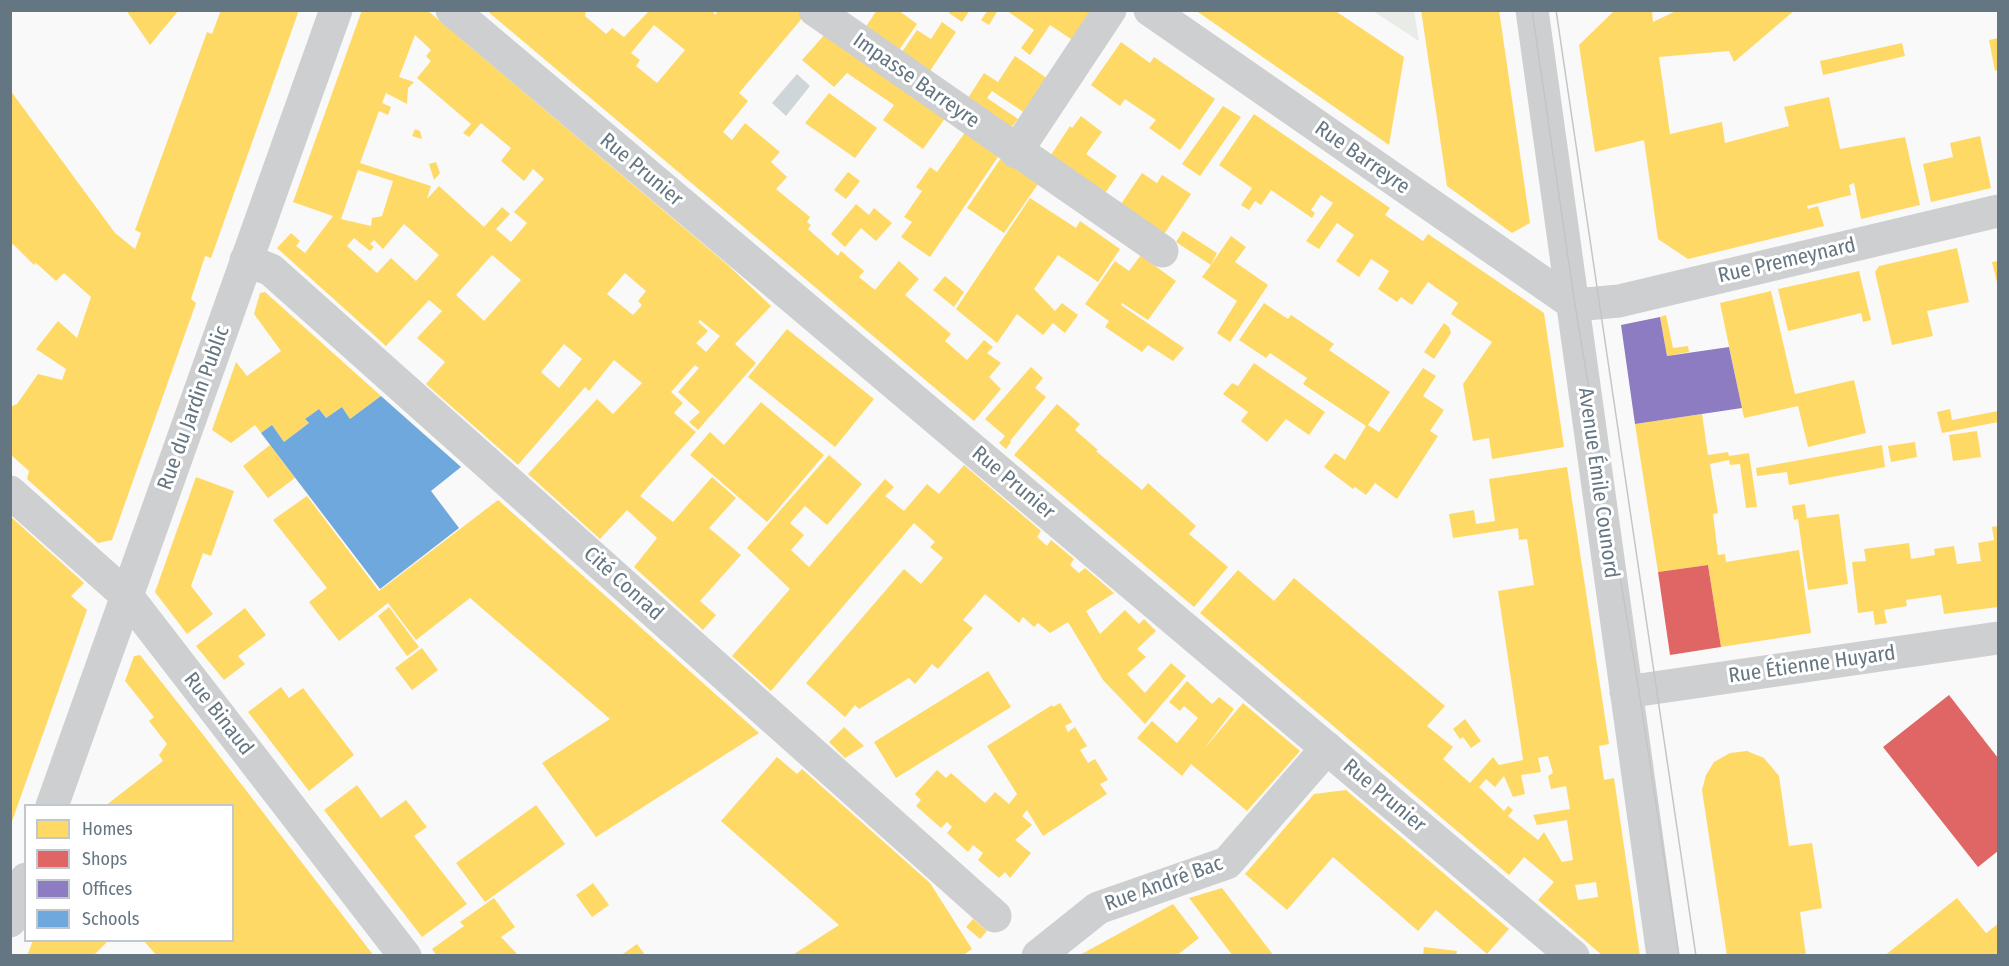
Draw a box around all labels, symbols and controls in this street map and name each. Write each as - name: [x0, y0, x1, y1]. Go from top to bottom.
- street label: Impasse Barreyre: [848, 28, 984, 134]
- street label: Rue Barreyre: [1310, 116, 1414, 200]
- street label: Rue Prunier: [594, 128, 688, 212]
- street label: Rue Premeynard: [1716, 233, 1858, 289]
- street label: Rue du Jardin Public: [153, 323, 235, 493]
- street label: Avenue Émile Counord: [1572, 386, 1624, 580]
- street label: Rue Prunier: [966, 441, 1060, 525]
- street label: Cité Conrad: [578, 542, 668, 626]
- street label: Rue Étienne Huyard: [1727, 641, 1897, 689]
- street label: Rue Binaud: [178, 668, 258, 760]
- street label: Rue Prunier: [1337, 754, 1431, 838]
- legend: [24, 804, 234, 942]
- text: Homes: [82, 818, 133, 840]
- text: Shops: [82, 848, 127, 870]
- street label: Rue André Bac: [1101, 851, 1227, 917]
- text: Offices: [82, 878, 132, 900]
- text: Schools: [82, 908, 140, 930]

